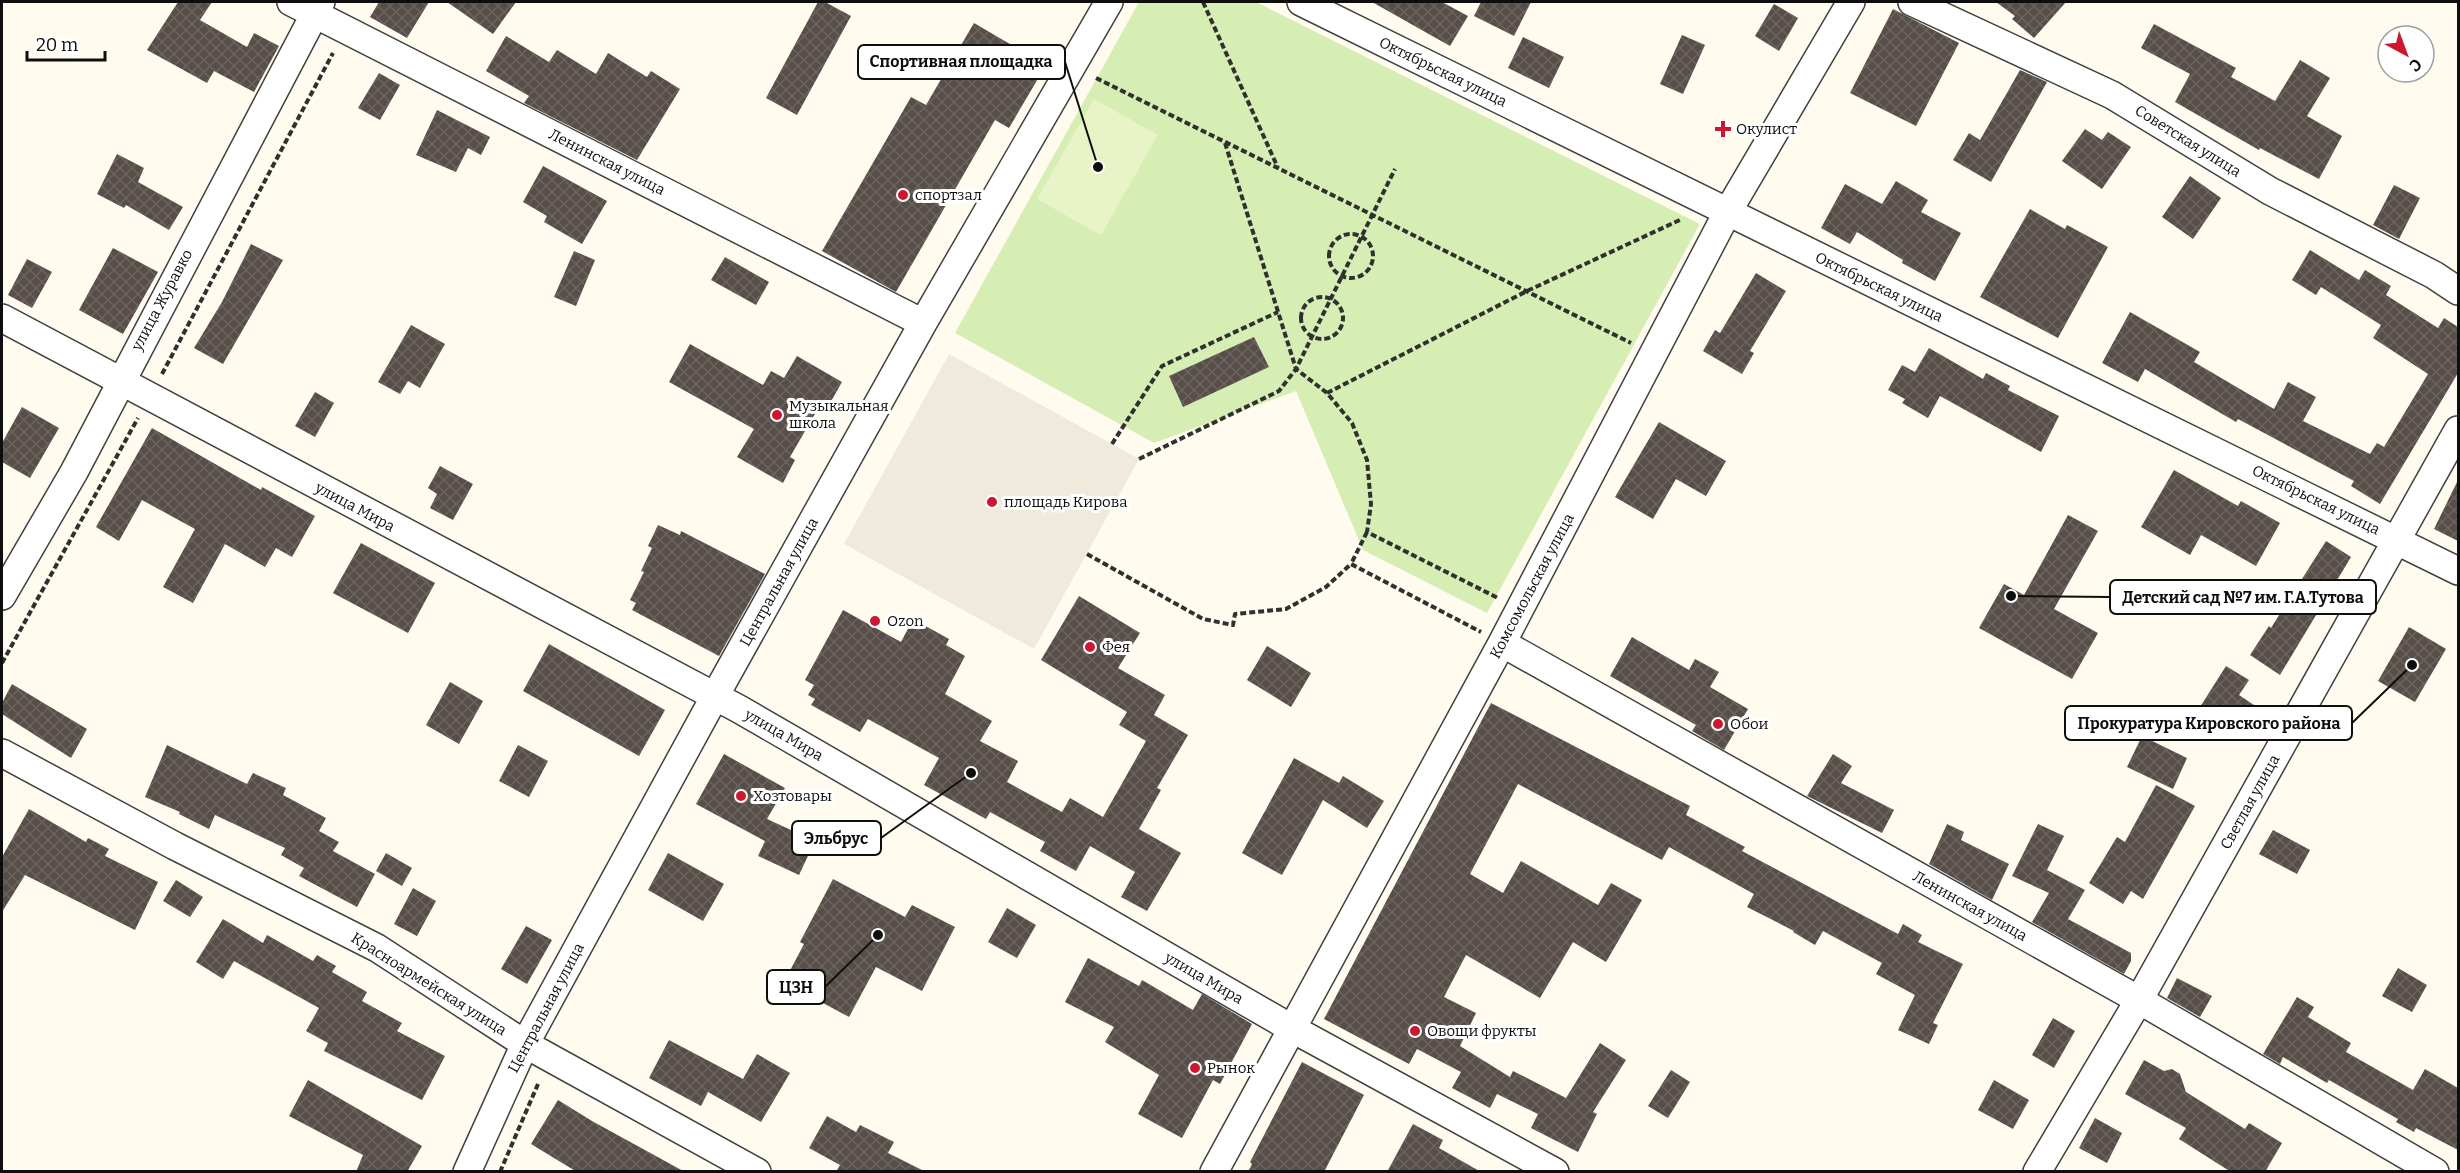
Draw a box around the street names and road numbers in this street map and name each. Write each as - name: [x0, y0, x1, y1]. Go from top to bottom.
- street label: Октябрьская улица: [1376, 33, 1510, 111]
- street label: Советская улица: [2132, 101, 2244, 181]
- street label: Ленинская улица: [546, 125, 668, 199]
- street label: улица Журавко: [127, 246, 196, 355]
- street label: Октябрьская улица: [1812, 248, 1946, 326]
- street label: Октябрьская улица: [2249, 461, 2383, 539]
- street label: улица Мира: [311, 478, 398, 536]
- street label: Комсомольская улица: [1486, 510, 1578, 662]
- street label: Центральная улица: [736, 514, 822, 650]
- street label: улица Мира: [741, 705, 826, 765]
- street label: Светлая улица: [2217, 752, 2283, 852]
- street label: Ленинская улица: [1910, 867, 2030, 945]
- street label: Красноармейская улица: [348, 929, 510, 1039]
- street label: Центральная улица: [504, 940, 588, 1076]
- street label: улица Мира: [1161, 948, 1246, 1008]

